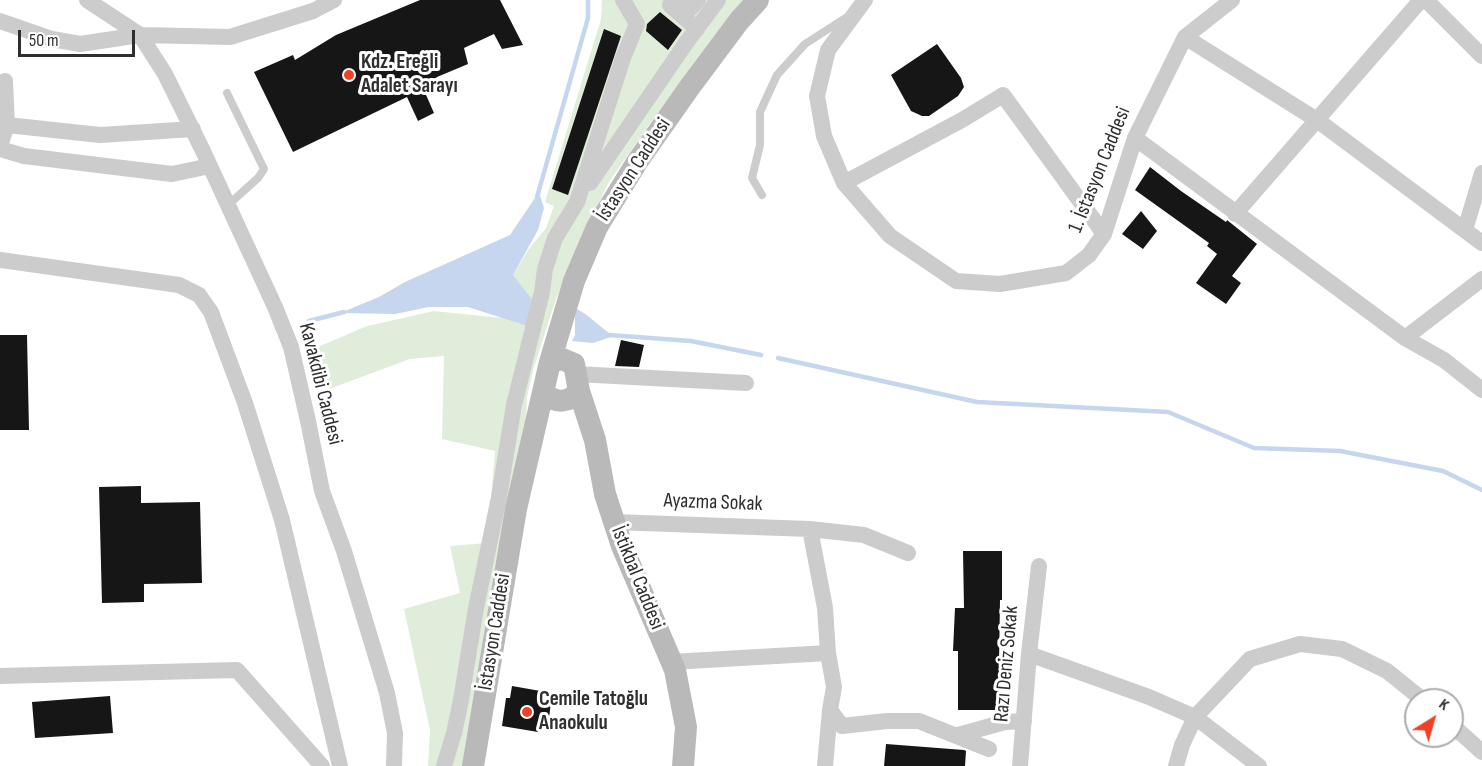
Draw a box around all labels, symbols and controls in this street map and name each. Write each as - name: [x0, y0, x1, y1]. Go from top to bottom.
- scale bar: [21, 18, 138, 56]
- text: 50 m: [29, 30, 59, 51]
- place label: Kdz. Ereğli Adalet Sarayı: [361, 50, 458, 100]
- marker: Kdz. Ereğli Adalet Sarayı: [342, 68, 356, 82]
- street label: 1. İstasyon Caddesi: [1063, 104, 1137, 236]
- street label: İstasyon Caddesi: [591, 114, 677, 226]
- street label: Kavakdibi Caddesi: [293, 320, 347, 448]
- street label: Ayazma Sokak: [663, 489, 763, 517]
- street label: İstikbal Caddesi: [605, 523, 669, 633]
- street label: İstasyon Caddesi: [473, 572, 517, 692]
- street label: Razı Deniz Sokak: [989, 605, 1025, 723]
- place label: Cemile Tatoğlu Anaokulu: [539, 687, 648, 737]
- north arrow: [1404, 688, 1464, 748]
- text: K: [1435, 695, 1453, 715]
- marker: Cemile Tatoğlu Anaokulu: [520, 705, 534, 719]

